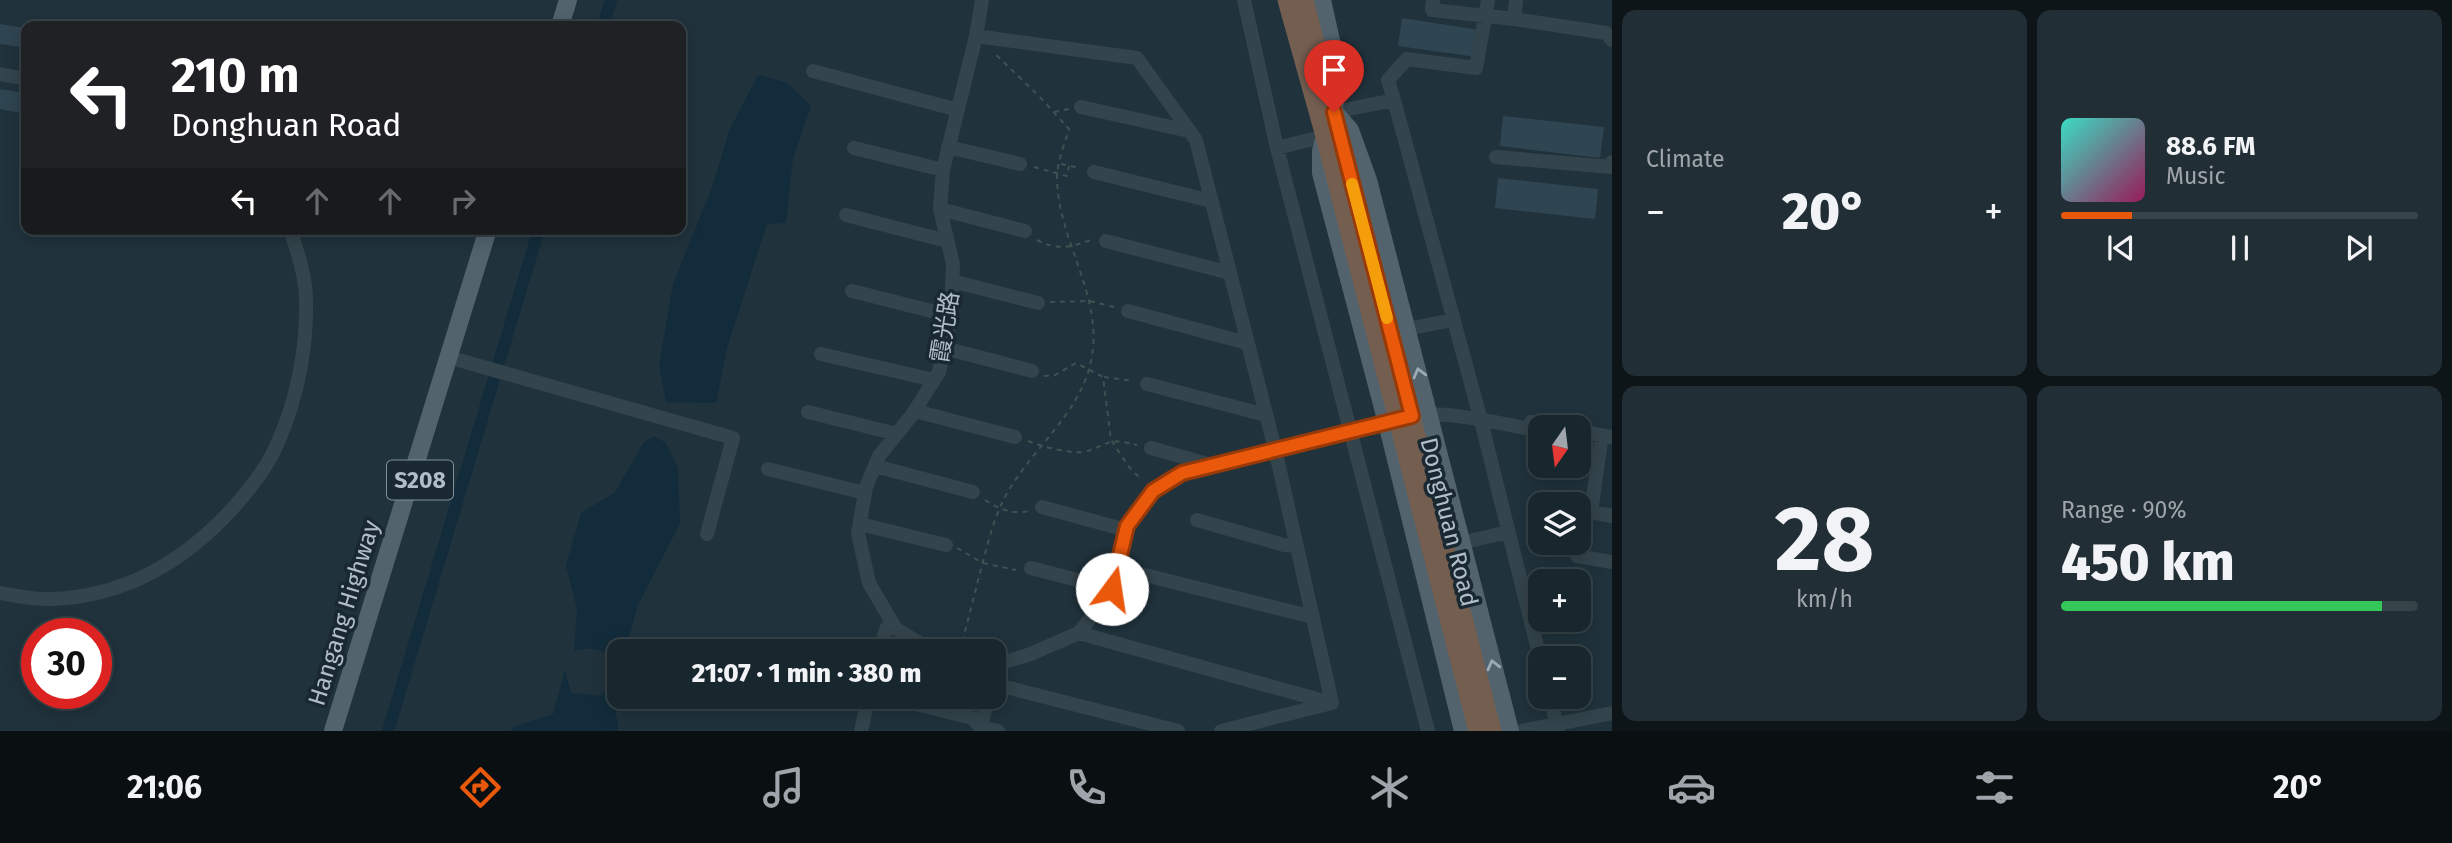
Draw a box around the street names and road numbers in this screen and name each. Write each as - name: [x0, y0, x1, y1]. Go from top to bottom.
- street label: 霞光路: [926, 289, 964, 365]
- street label: Donghuan Road: [1415, 435, 1483, 609]
- road number: S208: [387, 460, 453, 500]
- street label: Hangang Highway: [302, 517, 386, 709]

